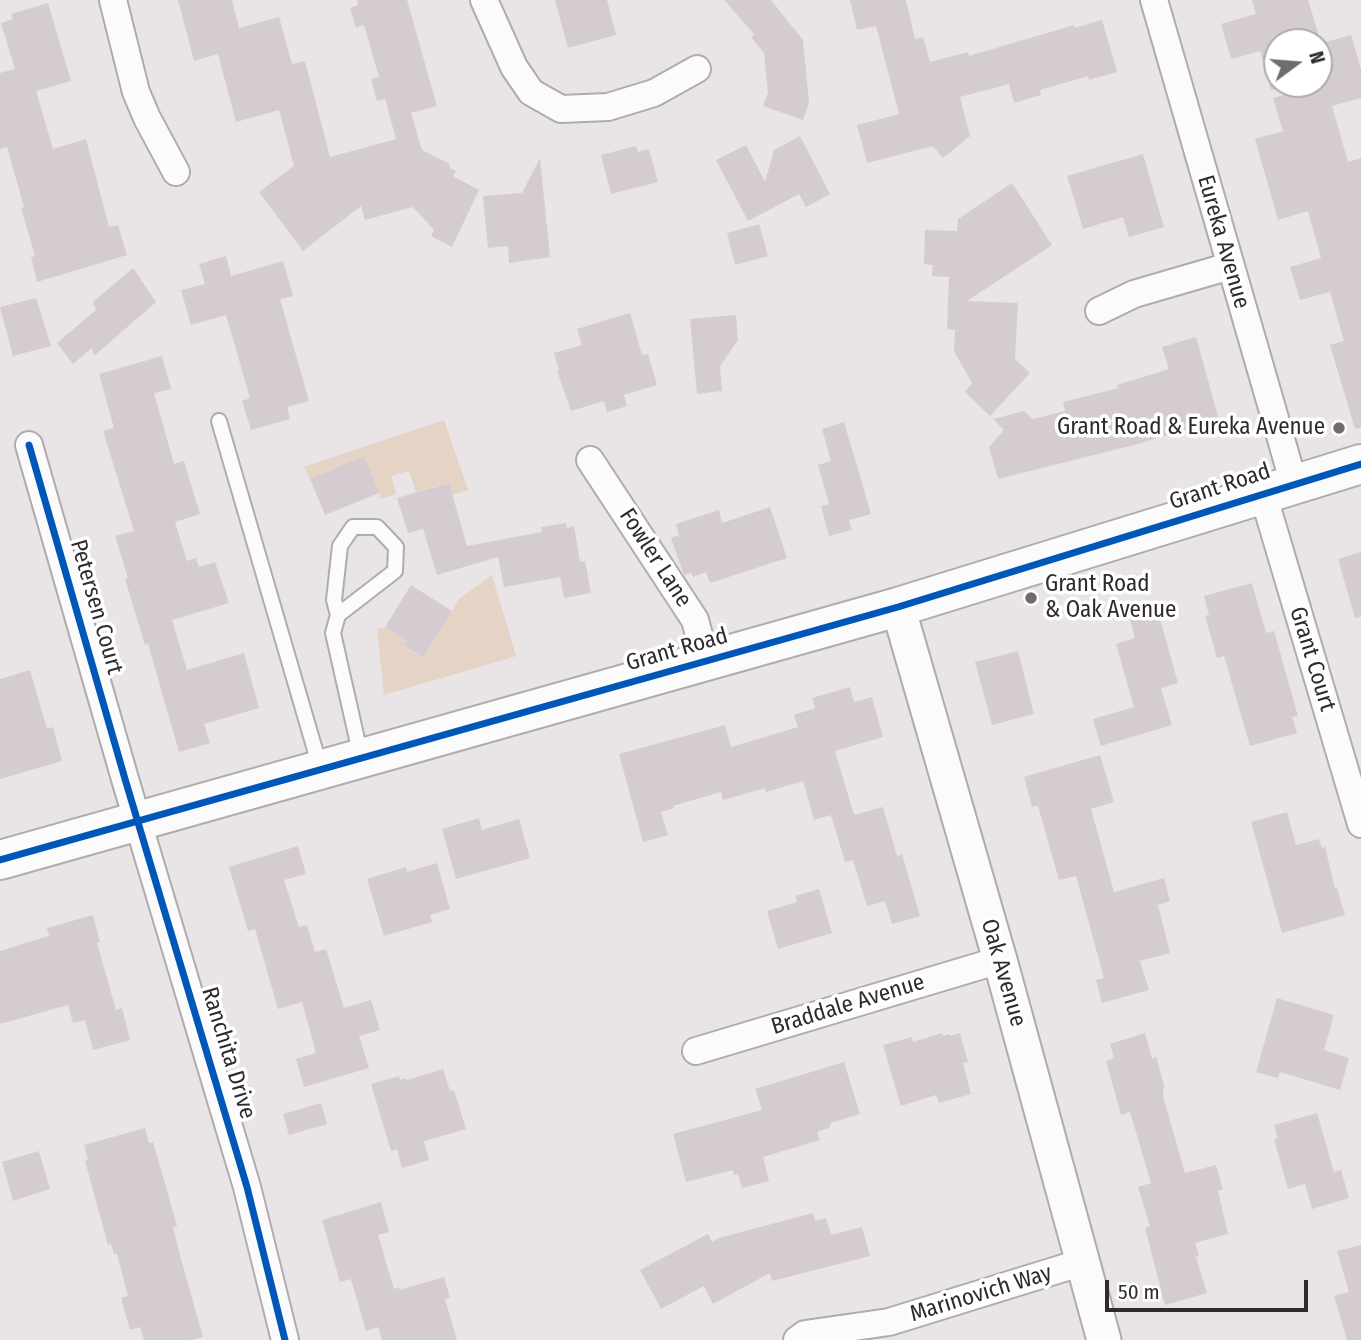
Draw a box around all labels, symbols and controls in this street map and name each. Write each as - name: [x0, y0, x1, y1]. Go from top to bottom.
- north arrow: [1263, 28, 1333, 98]
- text: N: [1304, 49, 1329, 66]
- street label: Eureka Avenue: [1191, 172, 1255, 312]
- place label: Grant Road & Eureka Avenue: [1057, 414, 1325, 442]
- marker: Grant Road & Eureka Avenue: [1331, 420, 1347, 436]
- street label: Grant Road: [1166, 458, 1274, 516]
- street label: Fowler Lane: [613, 504, 697, 612]
- street label: Petersen Court: [64, 537, 128, 677]
- place label: Grant Road & Oak Avenue: [1045, 571, 1176, 625]
- marker: Grant Road & Oak Avenue: [1023, 590, 1039, 606]
- street label: Grant Court: [1283, 603, 1341, 715]
- street label: Grant Road: [623, 622, 731, 678]
- street label: Oak Avenue: [974, 916, 1032, 1030]
- street label: Braddale Avenue: [768, 969, 928, 1041]
- street label: Ranchita Drive: [195, 984, 261, 1122]
- street label: Marinovich Way: [907, 1259, 1055, 1329]
- scale bar: [1109, 1266, 1312, 1310]
- text: 50 m: [1118, 1279, 1160, 1305]

